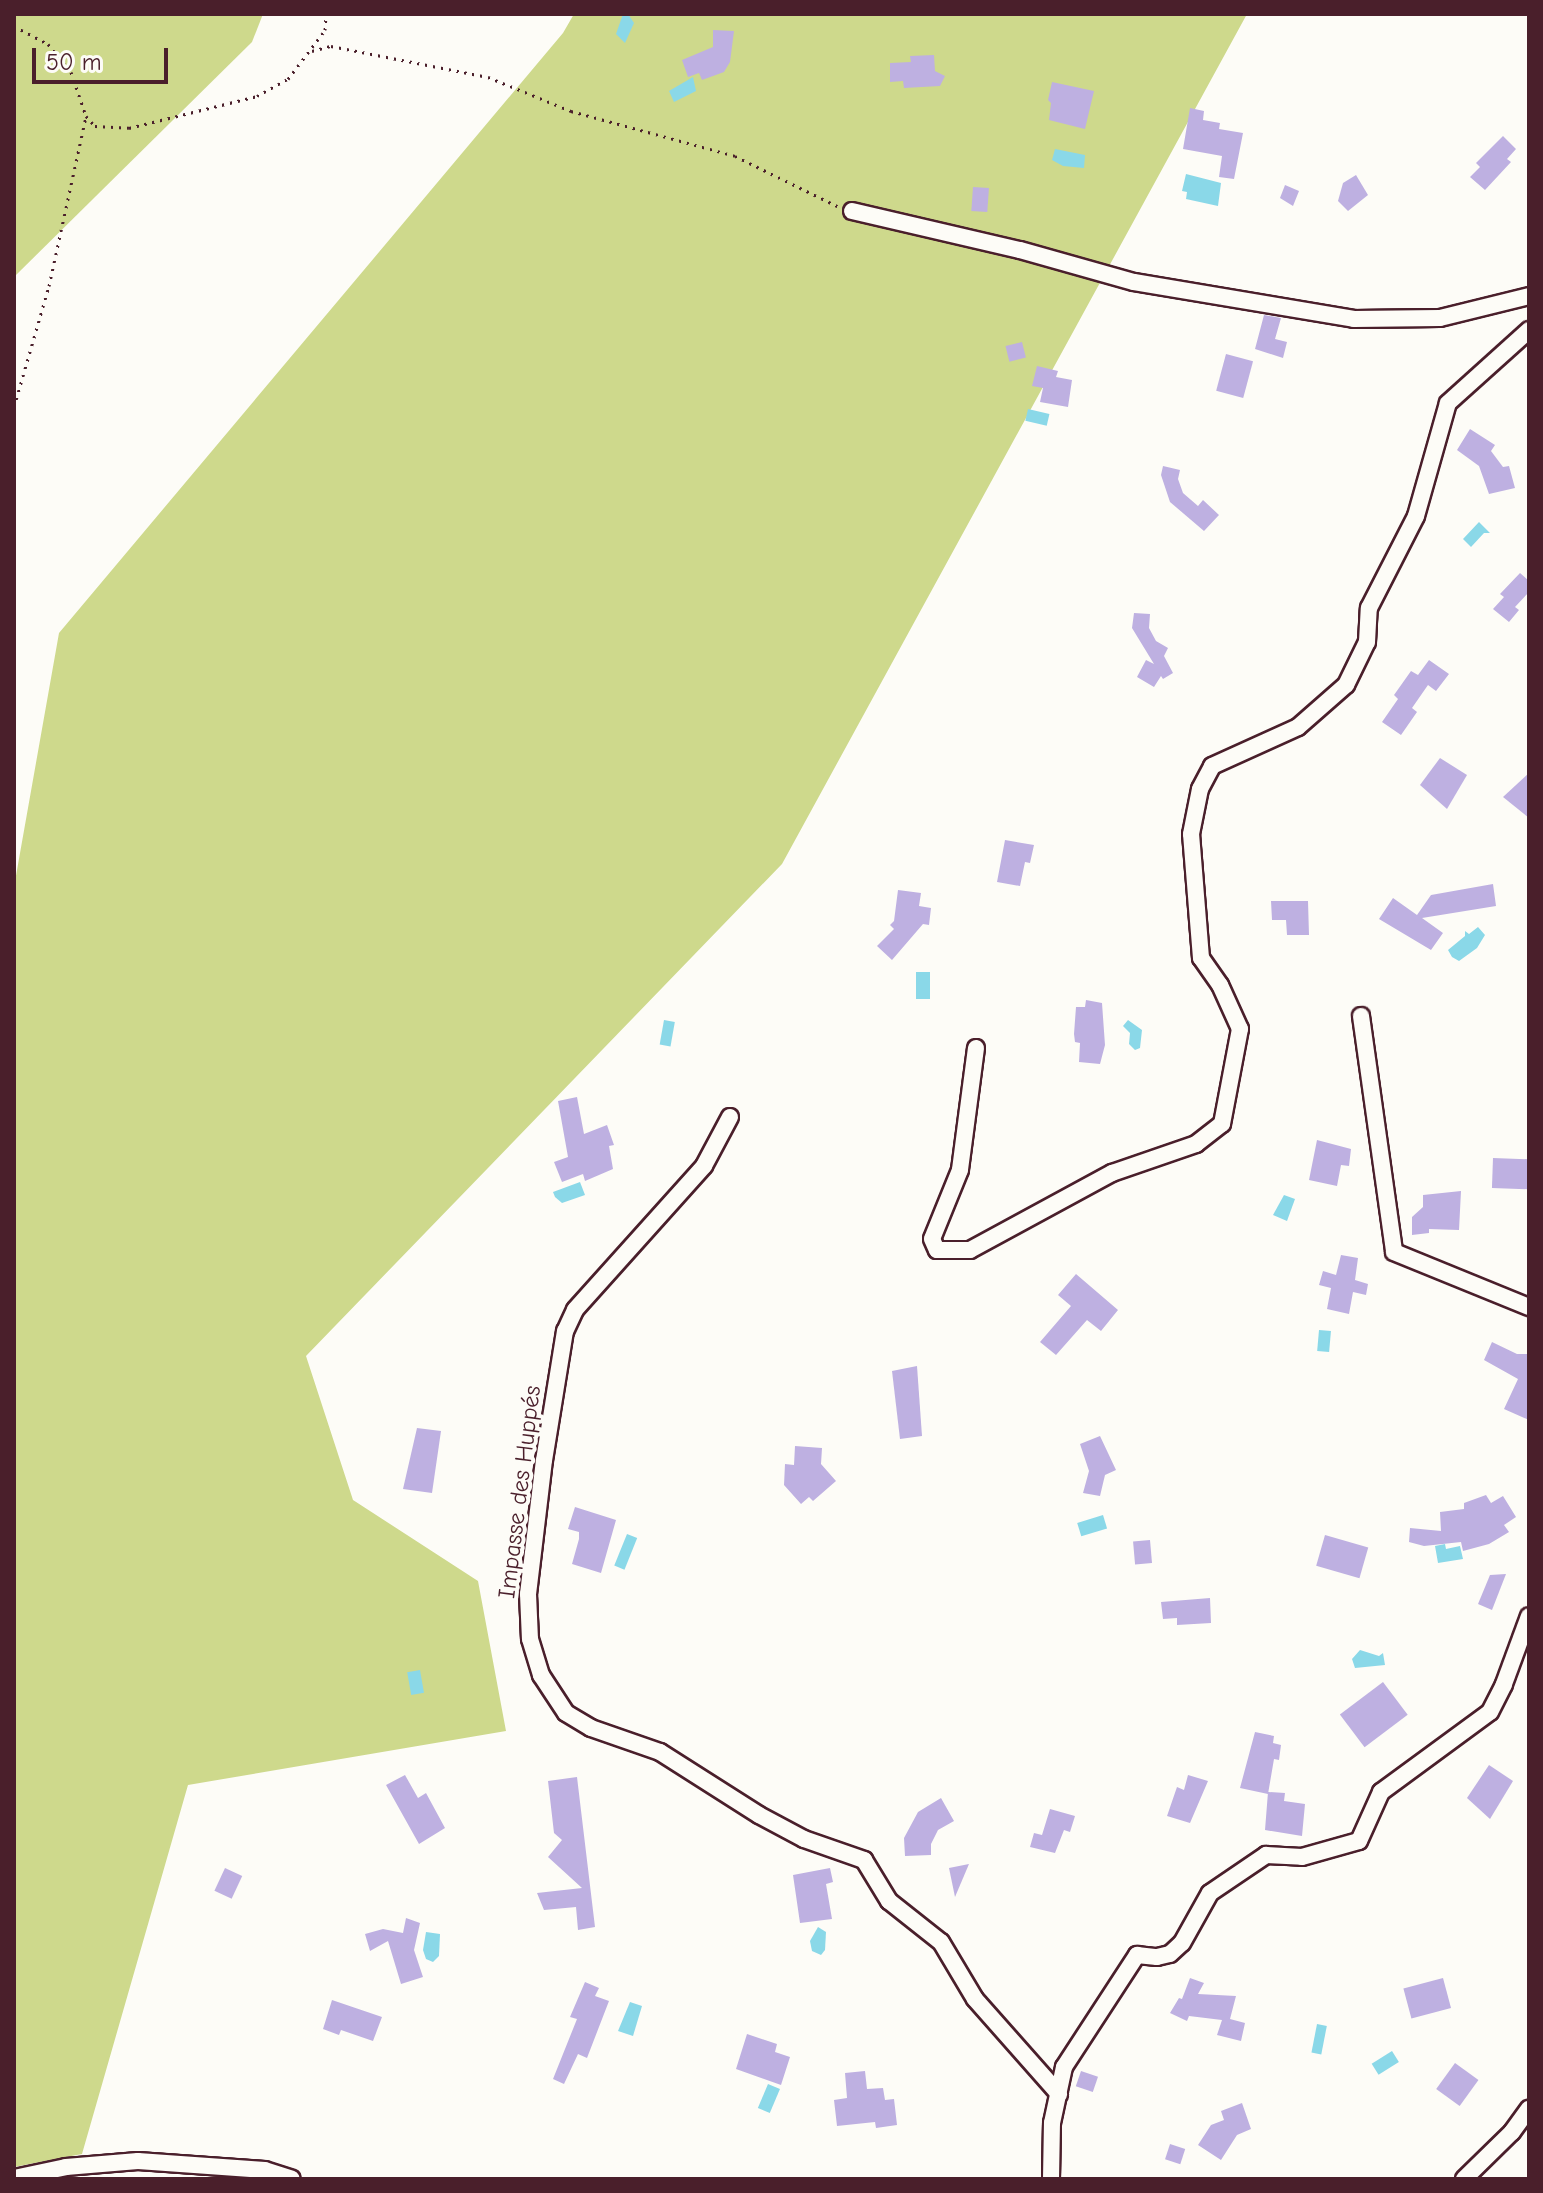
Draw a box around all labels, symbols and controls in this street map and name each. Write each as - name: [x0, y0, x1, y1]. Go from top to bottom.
- scale bar: [36, 32, 172, 82]
- text: 50 m: [46, 48, 102, 76]
- street label: Impasse des Huppés: [493, 1384, 547, 1600]

